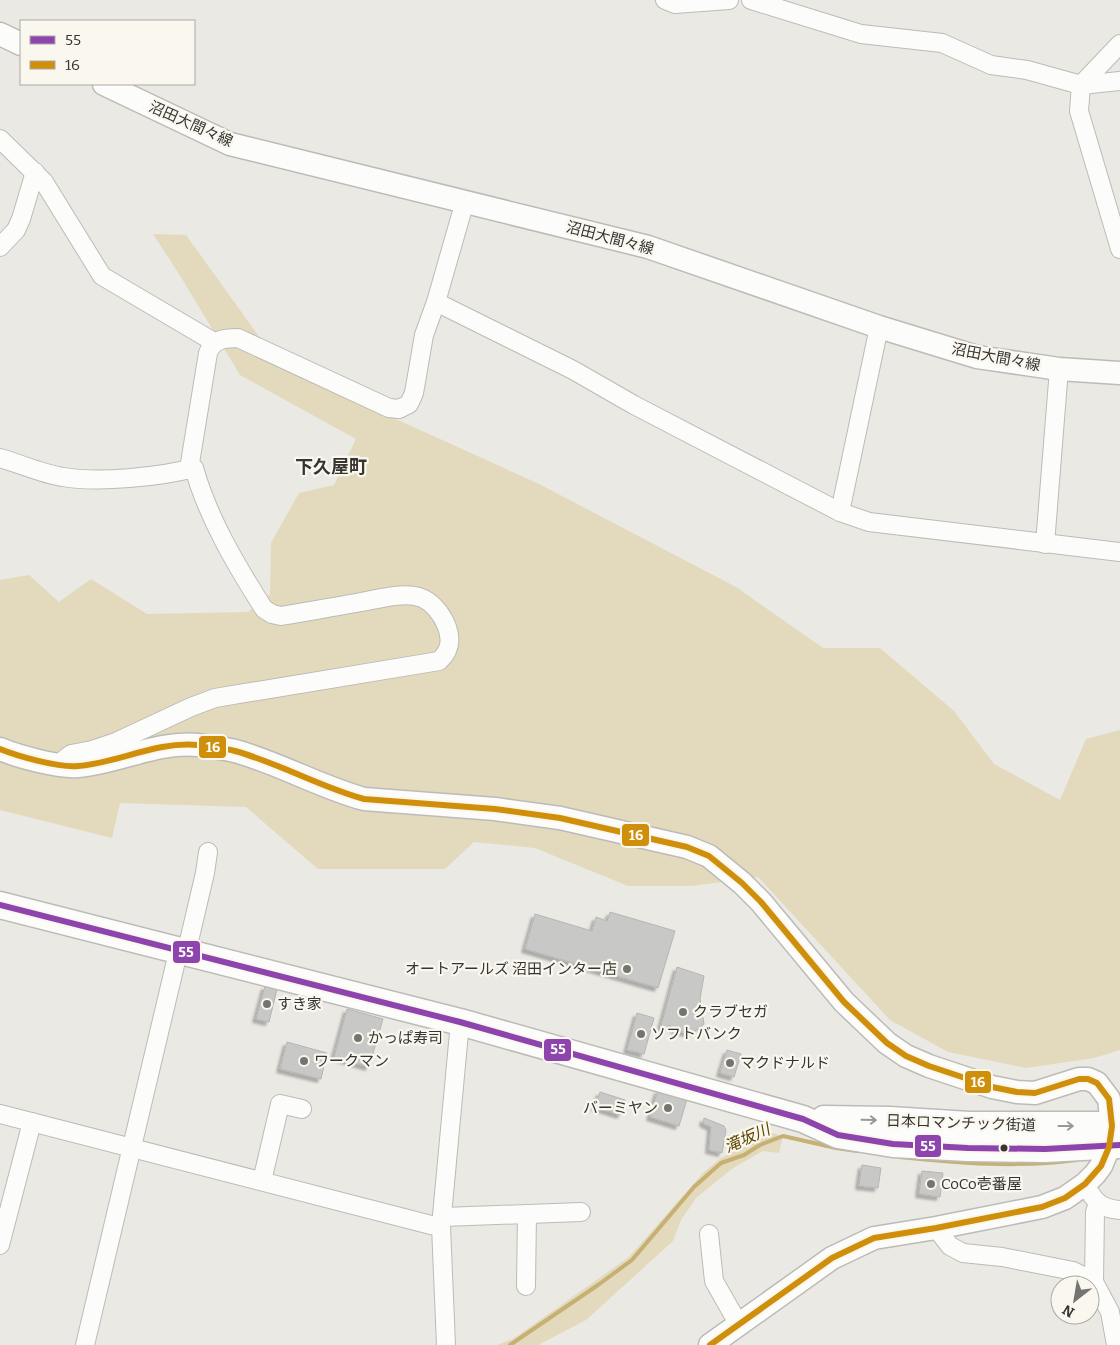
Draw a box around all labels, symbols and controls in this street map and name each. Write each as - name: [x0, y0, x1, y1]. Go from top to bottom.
- legend: [20, 20, 195, 85]
- text: 55: [65, 31, 81, 49]
- text: 16: [65, 56, 80, 74]
- street label: 沼田大間々線: [146, 97, 236, 151]
- street label: 沼田大間々線: [564, 218, 656, 258]
- street label: 沼田大間々線: [950, 340, 1042, 374]
- district label: 下久屋町: [295, 456, 367, 478]
- line badge: 16: [198, 735, 227, 759]
- text: 16: [206, 739, 220, 756]
- line badge: 16: [621, 823, 650, 847]
- text: 16: [629, 827, 643, 844]
- line badge: 55: [172, 940, 201, 964]
- text: 55: [178, 944, 194, 961]
- place label: オートアールズ 沼田インター店: [405, 960, 617, 978]
- marker: オートアールズ 沼田インター店: [621, 963, 633, 975]
- place label: すき家: [277, 995, 322, 1013]
- marker: すき家: [261, 998, 273, 1010]
- place label: クラブセガ: [693, 1003, 768, 1021]
- marker: クラブセガ: [677, 1006, 689, 1018]
- place label: ソフトバンク: [651, 1025, 742, 1043]
- marker: ソフトバンク: [635, 1028, 647, 1040]
- place label: かっぱ寿司: [368, 1029, 443, 1047]
- marker: かっぱ寿司: [352, 1032, 364, 1044]
- line badge: 55: [543, 1038, 572, 1062]
- text: 55: [550, 1041, 566, 1058]
- place label: ワークマン: [314, 1052, 389, 1070]
- place label: マクドナルド: [740, 1054, 830, 1072]
- marker: ワークマン: [298, 1055, 310, 1067]
- marker: マクドナルド: [724, 1057, 736, 1069]
- line badge: 16: [964, 1070, 992, 1094]
- text: 16: [971, 1074, 985, 1091]
- place label: バーミヤン: [583, 1099, 658, 1117]
- marker: バーミヤン: [662, 1102, 674, 1114]
- street label: 日本ロマンチック街道: [886, 1111, 1036, 1135]
- one-way arrow: [861, 1115, 877, 1124]
- water label: 滝坂川: [721, 1119, 775, 1156]
- one-way arrow: [1058, 1121, 1074, 1131]
- line badge: 55: [914, 1134, 942, 1158]
- text: 55: [920, 1138, 936, 1155]
- unlabelled marker: [999, 1143, 1009, 1153]
- place label: CoCo壱番屋: [941, 1175, 1022, 1193]
- marker: CoCo壱番屋: [925, 1178, 937, 1190]
- north arrow: [1050, 1275, 1100, 1325]
- text: N: [1059, 1301, 1078, 1321]

